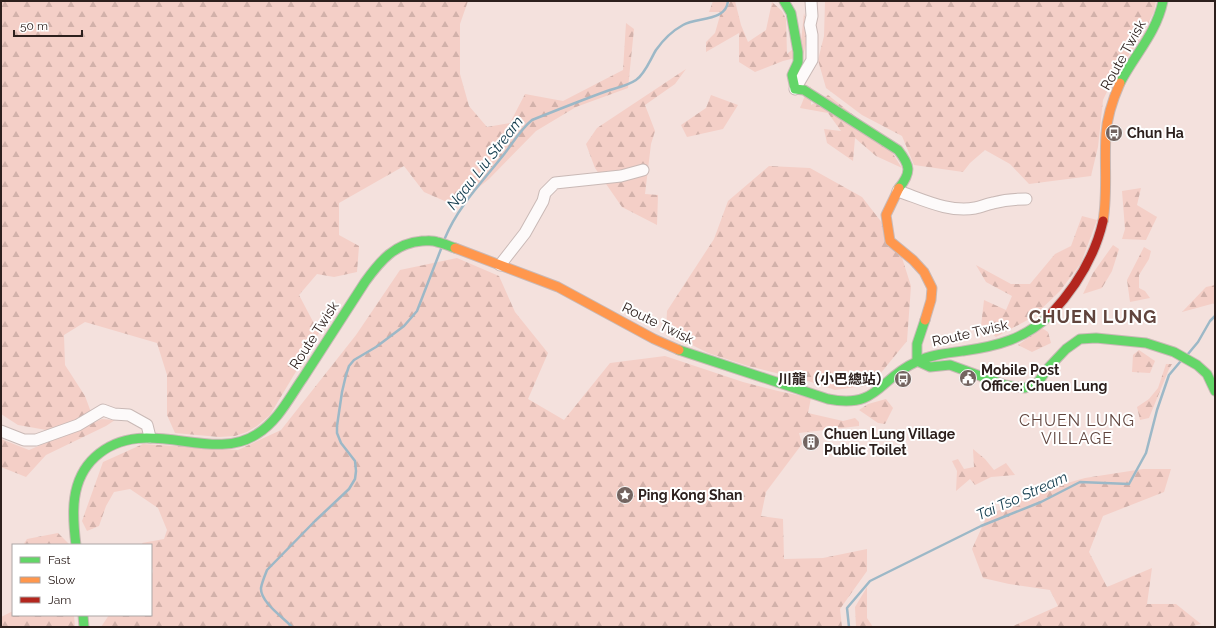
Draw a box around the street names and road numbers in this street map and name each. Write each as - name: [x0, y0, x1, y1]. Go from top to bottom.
- street label: Route Twisk: [1097, 17, 1149, 93]
- street label: Route Twisk: [286, 298, 342, 372]
- street label: Route Twisk: [620, 299, 697, 347]
- street label: Route Twisk: [930, 316, 1010, 350]

